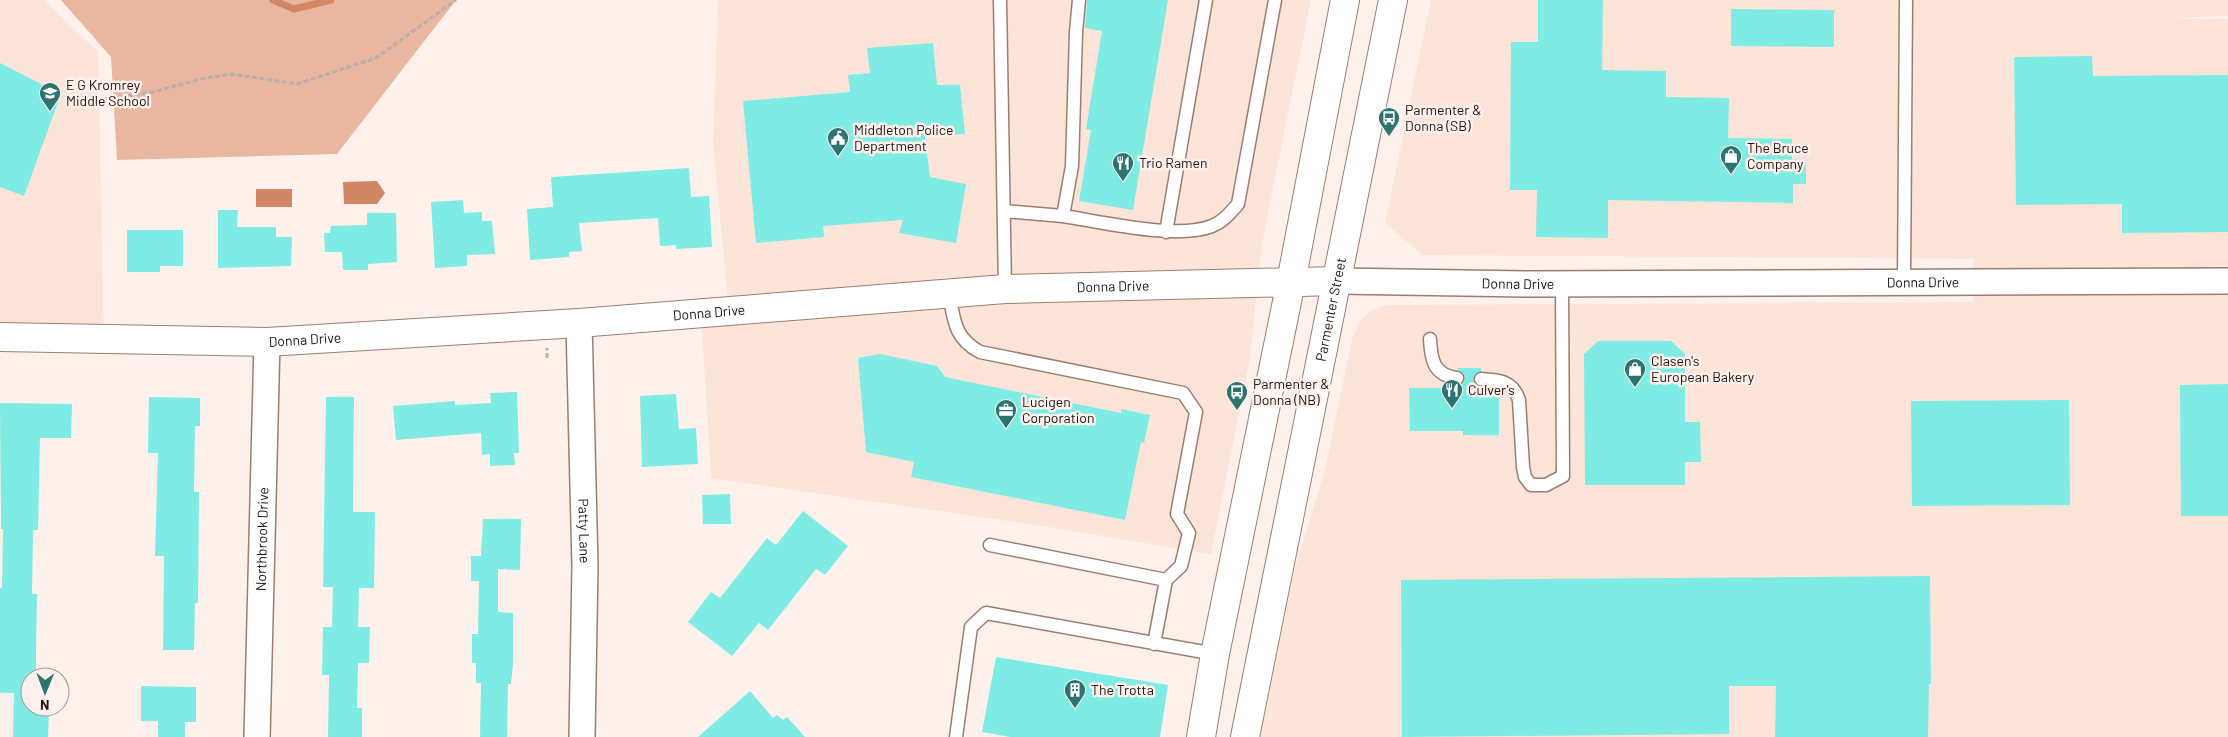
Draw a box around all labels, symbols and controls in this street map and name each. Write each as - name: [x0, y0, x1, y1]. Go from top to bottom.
- place label: E G Kromrey Middle School: [66, 76, 150, 109]
- school or university icon: E G Kromrey Middle School: [38, 81, 62, 112]
- place label: Parmenter & Donna (SB): [1405, 101, 1481, 134]
- bus stop icon: Parmenter & Donna (SB): [1377, 106, 1401, 137]
- place label: Middleton Police Department: [854, 121, 953, 154]
- public building icon: Middleton Police Department: [826, 126, 850, 157]
- place label: The Bruce Company: [1747, 139, 1809, 172]
- shop icon: The Bruce Company: [1719, 144, 1743, 175]
- restaurant icon: Trio Ramen: [1111, 151, 1135, 182]
- place label: Trio Ramen: [1139, 154, 1208, 171]
- street label: Parmenter Street: [1312, 256, 1349, 363]
- street label: Donna Drive: [1887, 273, 1959, 290]
- street label: Donna Drive: [1482, 274, 1554, 292]
- street label: Donna Drive: [1076, 277, 1149, 295]
- street label: Donna Drive: [672, 301, 746, 323]
- street label: Donna Drive: [268, 329, 342, 350]
- place label: Clasen's European Bakery: [1651, 352, 1755, 385]
- shop icon: Clasen's European Bakery: [1623, 357, 1647, 388]
- place label: Parmenter & Donna (NB): [1253, 375, 1329, 408]
- restaurant icon: Culver's: [1440, 378, 1464, 409]
- bus stop icon: Parmenter & Donna (NB): [1225, 380, 1249, 411]
- place label: Culver's: [1468, 381, 1515, 398]
- place label: Lucigen Corporation: [1022, 393, 1094, 426]
- office icon: Lucigen Corporation: [994, 398, 1018, 429]
- street label: Northbrook Drive: [252, 487, 271, 591]
- street label: Patty Lane: [575, 498, 594, 564]
- north arrow: [20, 667, 70, 717]
- building icon: The Trotta: [1063, 678, 1087, 709]
- place label: The Trotta: [1091, 681, 1154, 698]
- text: N: [40, 697, 50, 714]

